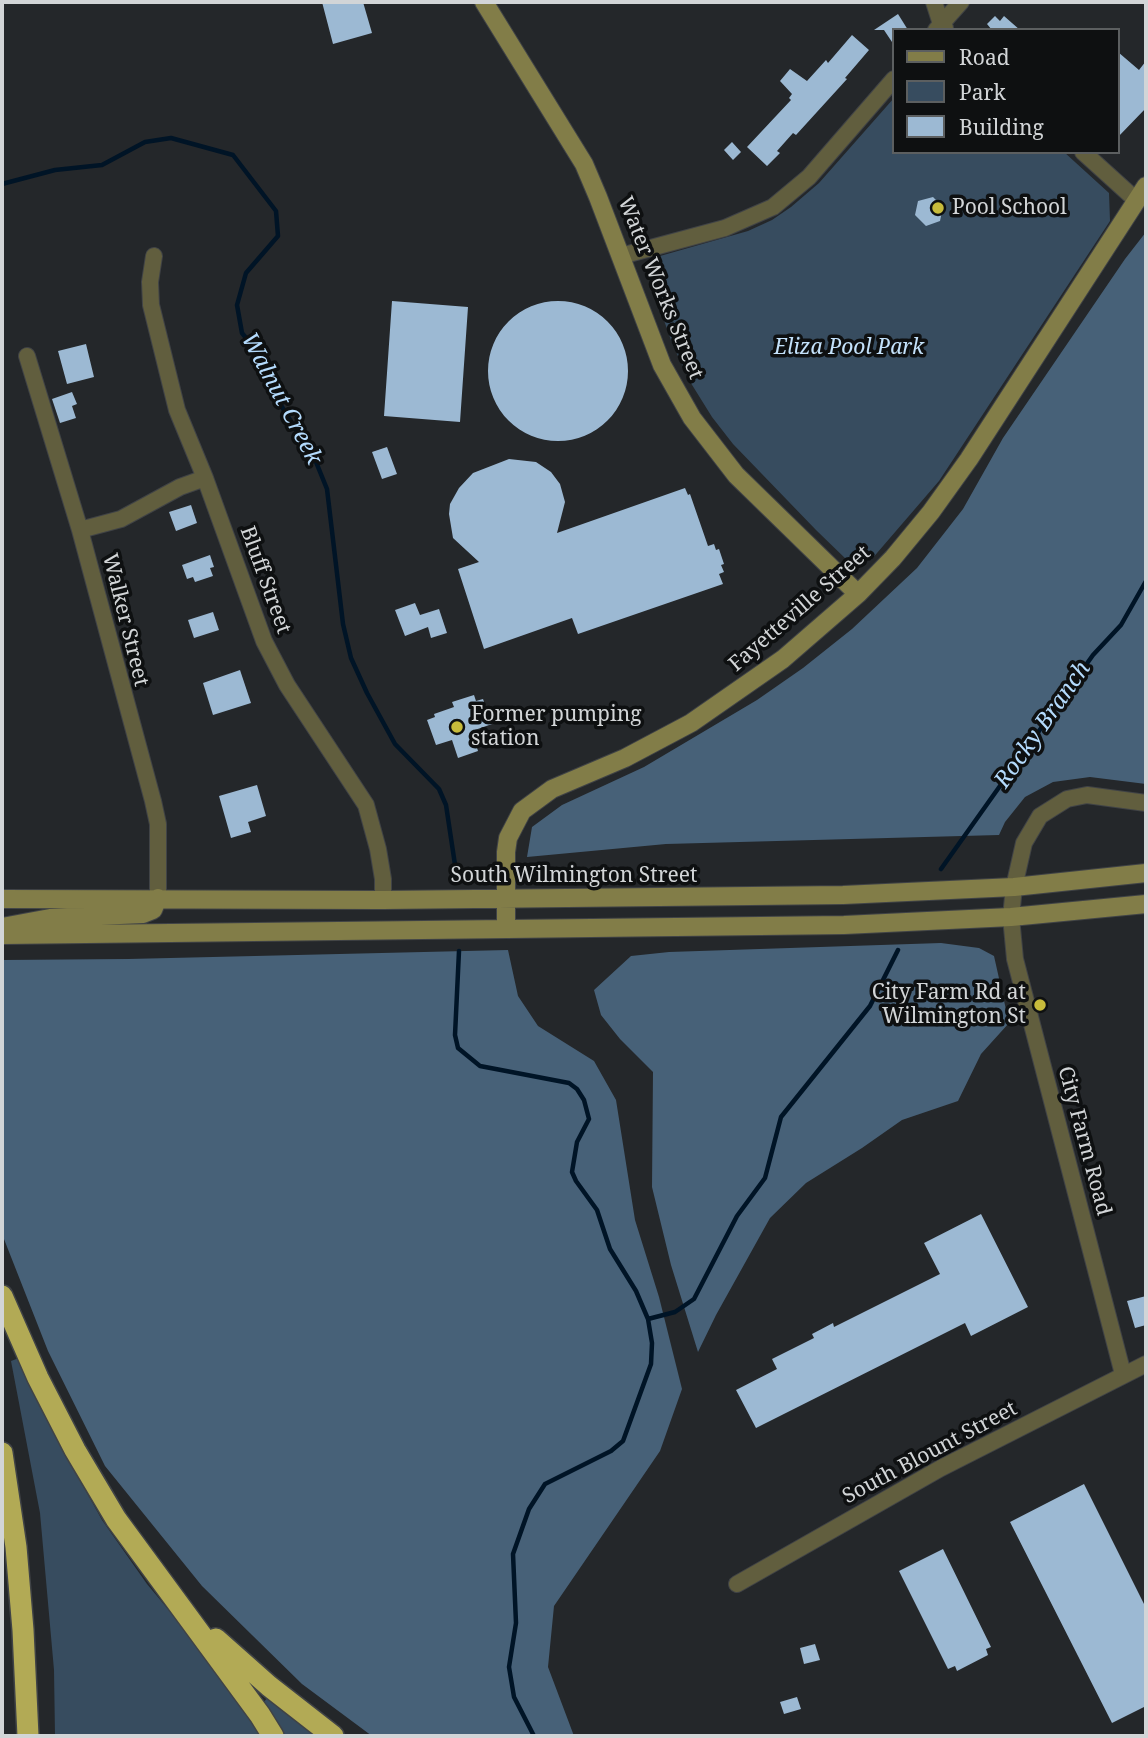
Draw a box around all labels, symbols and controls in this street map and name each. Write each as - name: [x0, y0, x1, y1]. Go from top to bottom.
- legend: [892, 28, 1120, 154]
- text: Road: [959, 43, 1010, 71]
- text: Park: [959, 78, 1006, 106]
- text: Building: [959, 113, 1044, 141]
- street label: Water Works Street: [612, 193, 708, 383]
- place label: Pool School: [952, 195, 1067, 221]
- marker: Pool School: [930, 200, 946, 216]
- water label: Walnut Creek: [235, 328, 327, 470]
- park label: Eliza Pool Park: [774, 335, 924, 361]
- street label: Bluff Street: [234, 523, 296, 637]
- street label: Fayetteville Street: [724, 541, 876, 677]
- street label: Walker Street: [96, 551, 154, 689]
- water label: Rocky Branch: [989, 656, 1097, 794]
- place label: Former pumping station: [471, 702, 642, 752]
- marker: Former pumping station: [449, 719, 465, 735]
- street label: South Wilmington Street: [451, 863, 697, 889]
- place label: City Farm Rd at Wilmington St: [872, 980, 1026, 1030]
- marker: City Farm Rd at Wilmington St: [1032, 997, 1048, 1013]
- street label: City Farm Road: [1052, 1064, 1116, 1218]
- street label: South Blount Street: [839, 1396, 1021, 1510]

